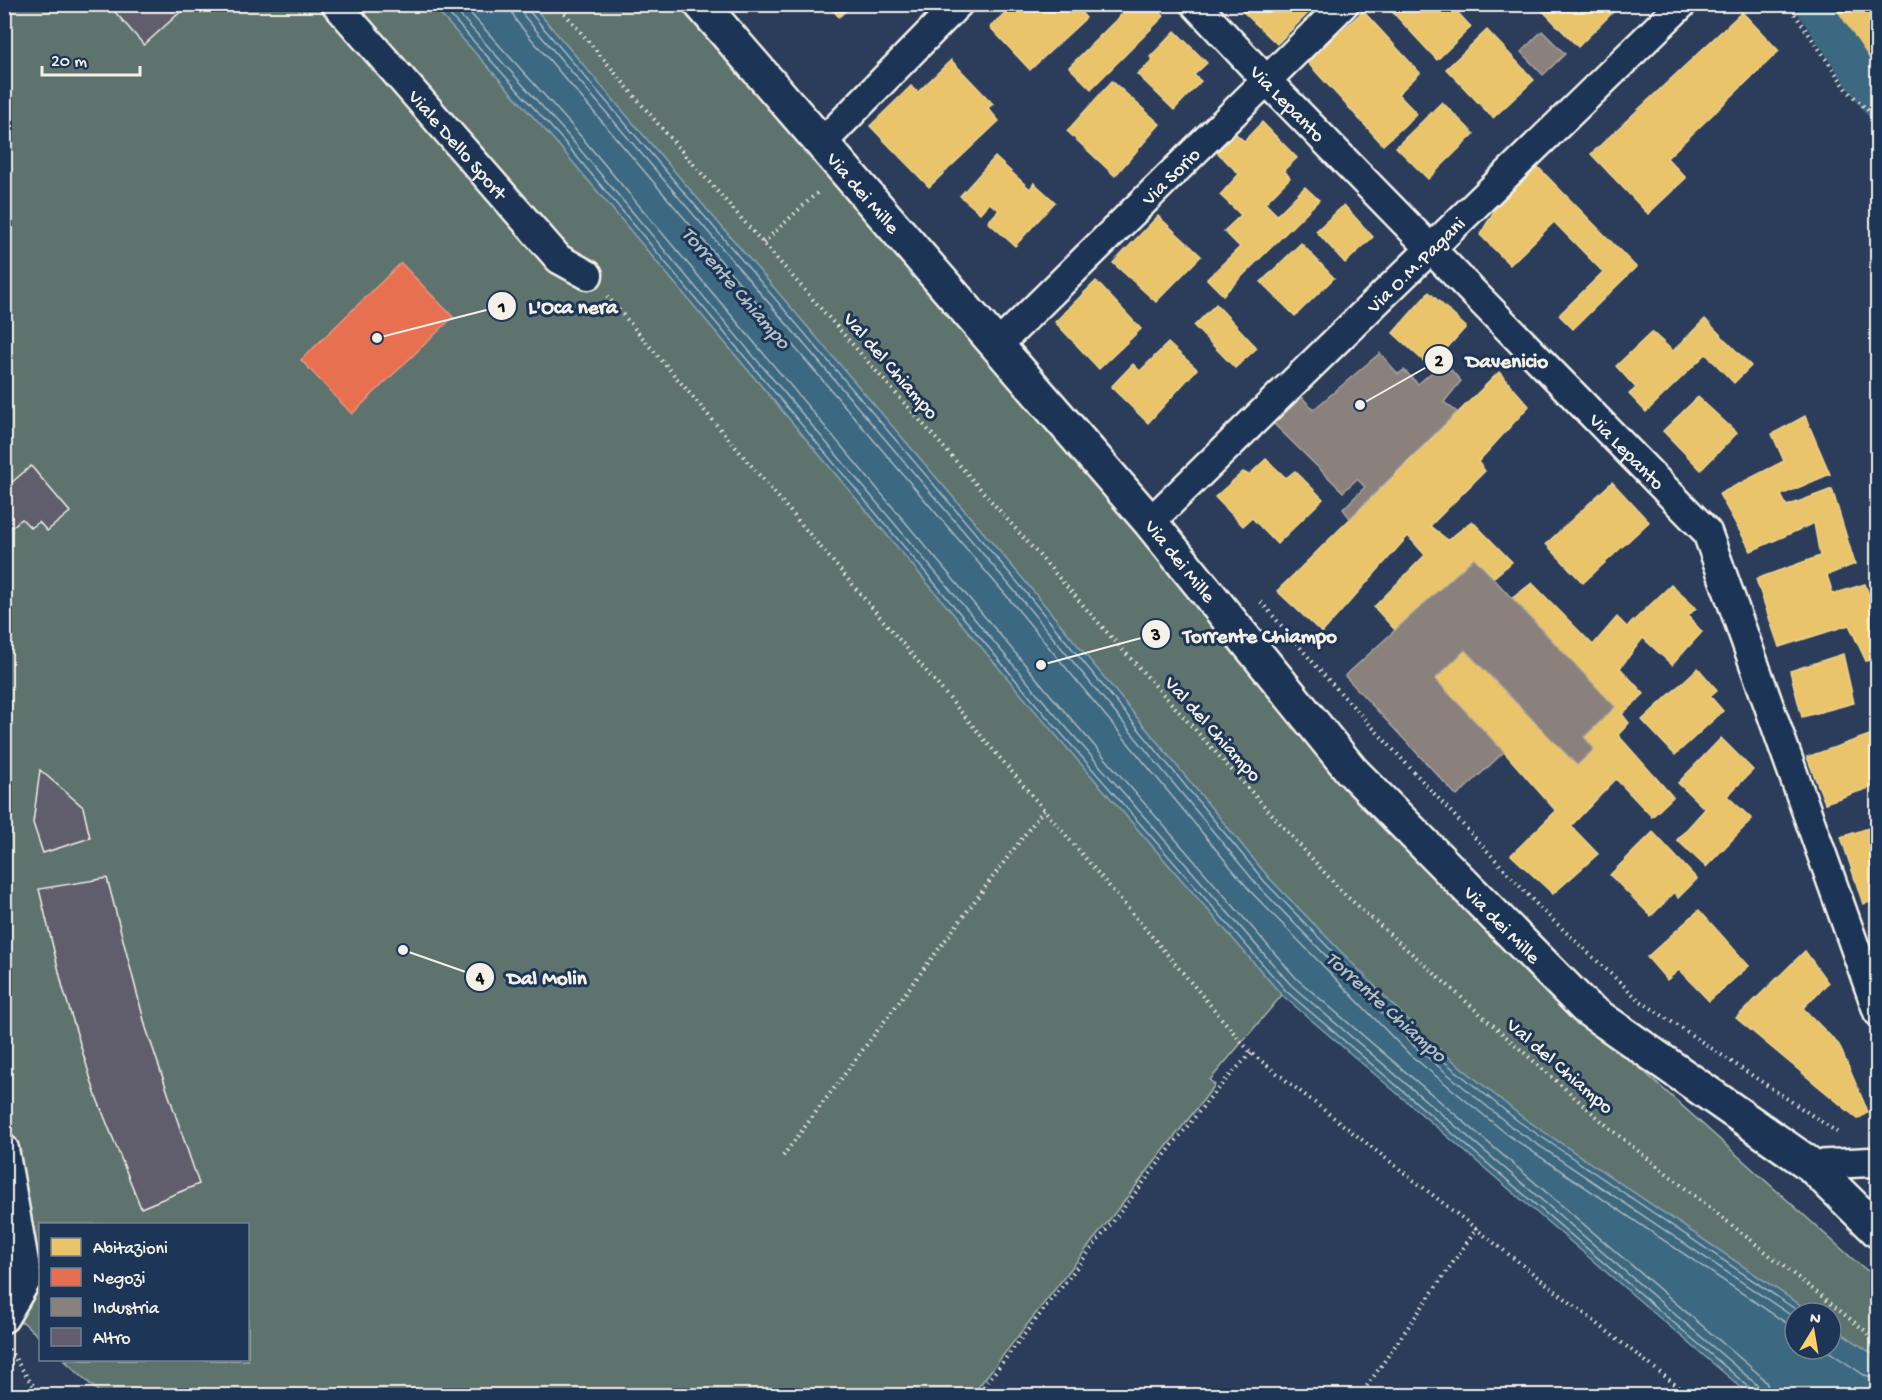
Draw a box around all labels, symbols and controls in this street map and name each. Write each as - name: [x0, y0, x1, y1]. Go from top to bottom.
- scale bar: [42, 39, 140, 77]
- text: 20 m: [51, 52, 87, 73]
- street label: Via Lepanto: [1243, 61, 1328, 148]
- street label: Viale Dello Sport: [401, 86, 511, 207]
- street label: Via Sorio: [1138, 144, 1207, 212]
- street label: Via dei Mille: [819, 148, 903, 240]
- street label: Via O.M.Pagani: [1363, 213, 1472, 320]
- water label: Torrente Chiampo: [674, 223, 795, 356]
- callout: L'Oca nera: [487, 286, 630, 325]
- text: L'Oca nera: [528, 297, 619, 322]
- text: 1: [497, 298, 506, 319]
- street label: Val del Chiampo: [836, 308, 942, 425]
- callout: Davenicio: [1424, 341, 1560, 380]
- text: Davenicio: [1464, 351, 1548, 376]
- text: 2: [1435, 352, 1444, 373]
- street label: Via Lepanto: [1582, 409, 1668, 496]
- street label: Via dei Mille: [1137, 516, 1219, 609]
- callout: Torrente Chiampo: [1141, 615, 1349, 654]
- text: 3: [1150, 626, 1161, 647]
- text: Torrente Chiampo: [1181, 626, 1337, 651]
- street label: Val del Chiampo: [1157, 672, 1265, 788]
- street label: Via dei Mille: [1456, 882, 1544, 970]
- water label: Torrente Chiampo: [1319, 948, 1451, 1070]
- callout: Dal Molin: [465, 957, 599, 996]
- text: Dal Molin: [505, 968, 588, 993]
- text: 4: [475, 969, 485, 990]
- street label: Val del Chiampo: [1500, 1014, 1617, 1120]
- legend: [39, 1223, 249, 1361]
- text: Abitazioni: [93, 1239, 168, 1260]
- text: Negozi: [93, 1269, 146, 1290]
- text: Industria: [93, 1299, 160, 1320]
- north arrow: [1783, 1301, 1843, 1361]
- text: N: [1808, 1309, 1823, 1330]
- text: Altro: [93, 1329, 131, 1350]

